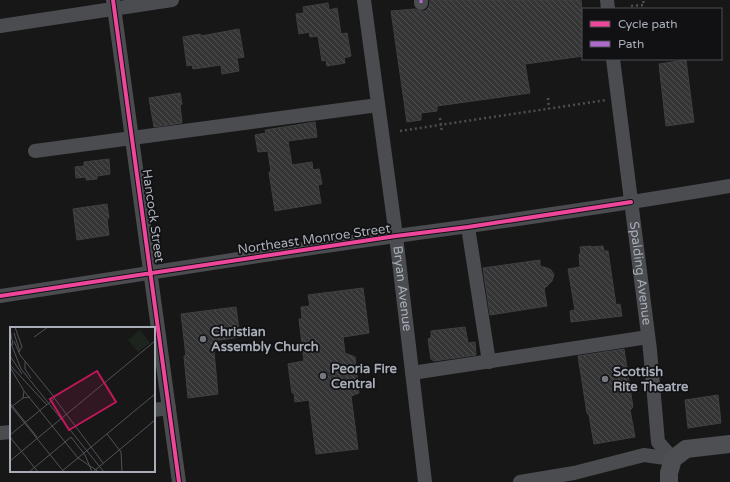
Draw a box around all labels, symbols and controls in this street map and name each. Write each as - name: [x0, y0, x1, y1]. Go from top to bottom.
- legend: [582, 8, 722, 60]
- text: Cycle path: [618, 17, 677, 31]
- text: Path: [618, 37, 644, 51]
- street label: Hancock Street: [139, 168, 167, 264]
- street label: Northeast Monroe Street: [237, 220, 391, 258]
- street label: Spalding Avenue: [626, 221, 655, 326]
- street label: Bryan Avenue: [389, 245, 415, 332]
- place label: Christian Assembly Church: [211, 324, 319, 355]
- inset map: [10, 327, 155, 472]
- marker: Christian Assembly Church: [198, 334, 208, 344]
- place label: Peoria Fire Central: [331, 361, 398, 392]
- place label: Scottish Rite Theatre: [613, 364, 689, 395]
- marker: Peoria Fire Central: [318, 371, 328, 381]
- marker: Scottish Rite Theatre: [600, 374, 610, 384]

